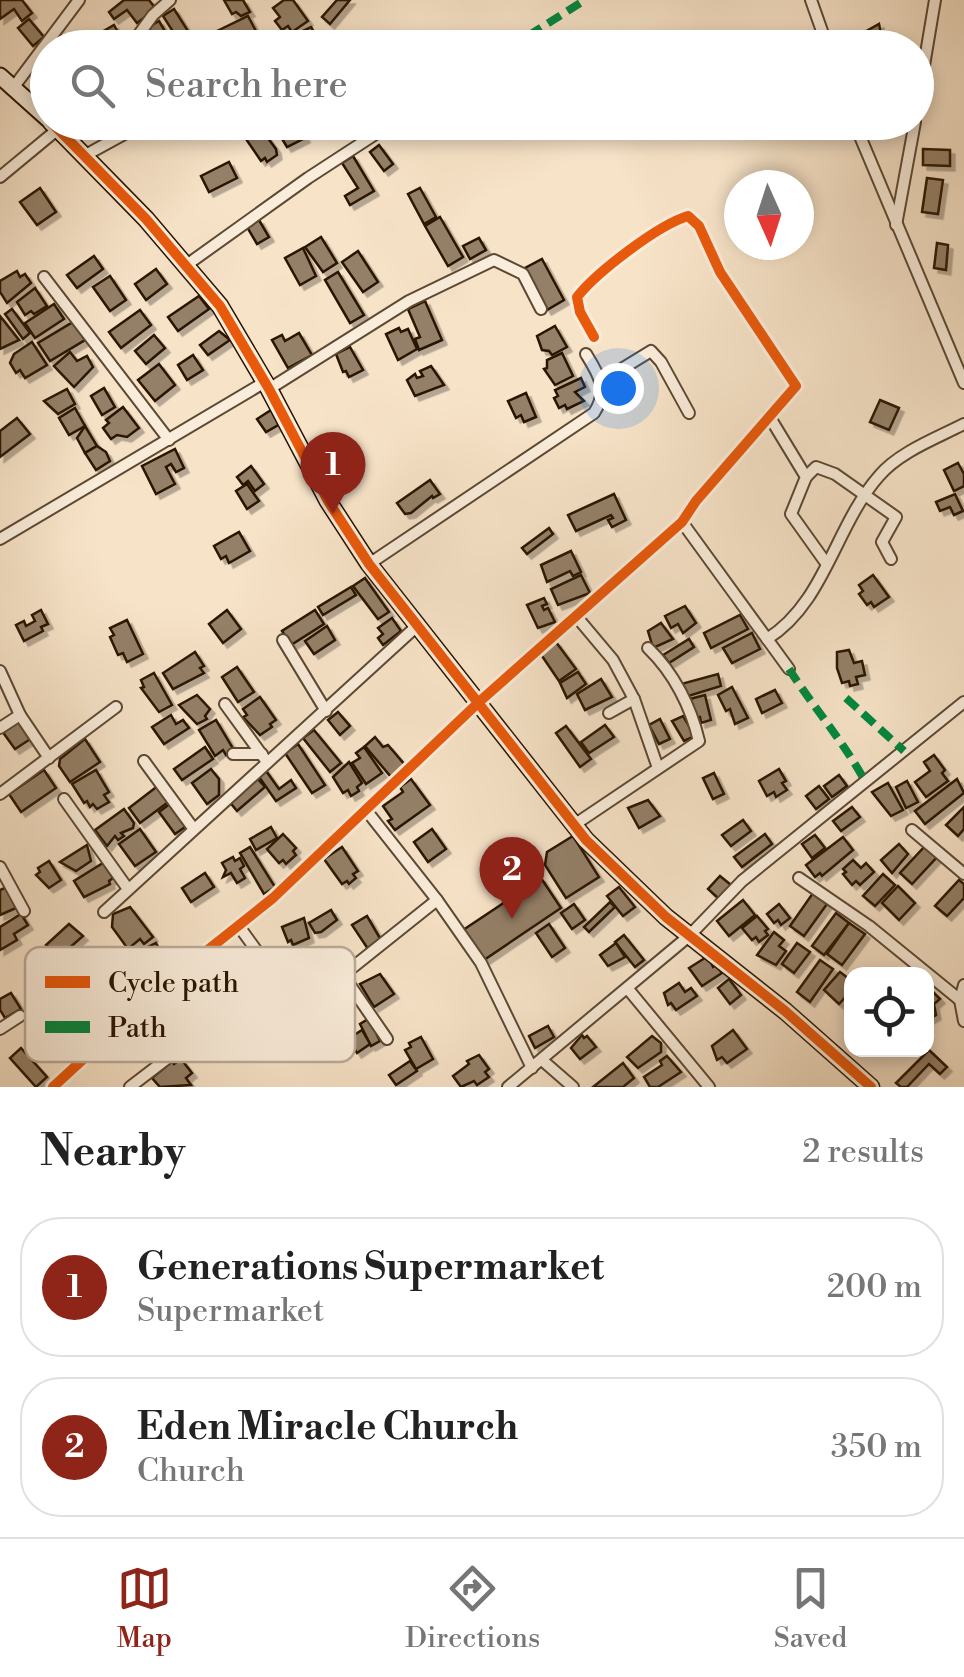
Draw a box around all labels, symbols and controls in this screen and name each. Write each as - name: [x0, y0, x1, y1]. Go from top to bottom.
- search box: [30, 30, 934, 140]
- icon: search: [65, 58, 120, 113]
- text: Search here: [145, 62, 348, 109]
- north arrow: [724, 170, 814, 260]
- your location: [593, 363, 644, 414]
- pin: 1: [300, 432, 366, 514]
- pin: 2: [480, 836, 544, 919]
- legend: [25, 947, 355, 1062]
- text: Cycle path: [108, 966, 239, 1001]
- map controls: [844, 967, 934, 1057]
- button: locate: [844, 967, 934, 1057]
- text: Path: [108, 1011, 167, 1046]
- text: Nearby: [40, 1126, 185, 1179]
- text: 2 results: [802, 1132, 924, 1172]
- text: Generations Supermarket: [137, 1244, 604, 1291]
- text: 1: [67, 1267, 82, 1307]
- text: 200 m: [827, 1267, 922, 1307]
- text: Supermarket: [137, 1291, 324, 1331]
- text: Eden Miracle Church: [137, 1404, 518, 1451]
- text: 2: [64, 1427, 85, 1467]
- text: 350 m: [831, 1427, 922, 1467]
- text: Church: [137, 1451, 245, 1491]
- tab: Map: [117, 1561, 172, 1656]
- tab: Directions: [405, 1561, 540, 1656]
- tab: Saved: [774, 1561, 847, 1656]

